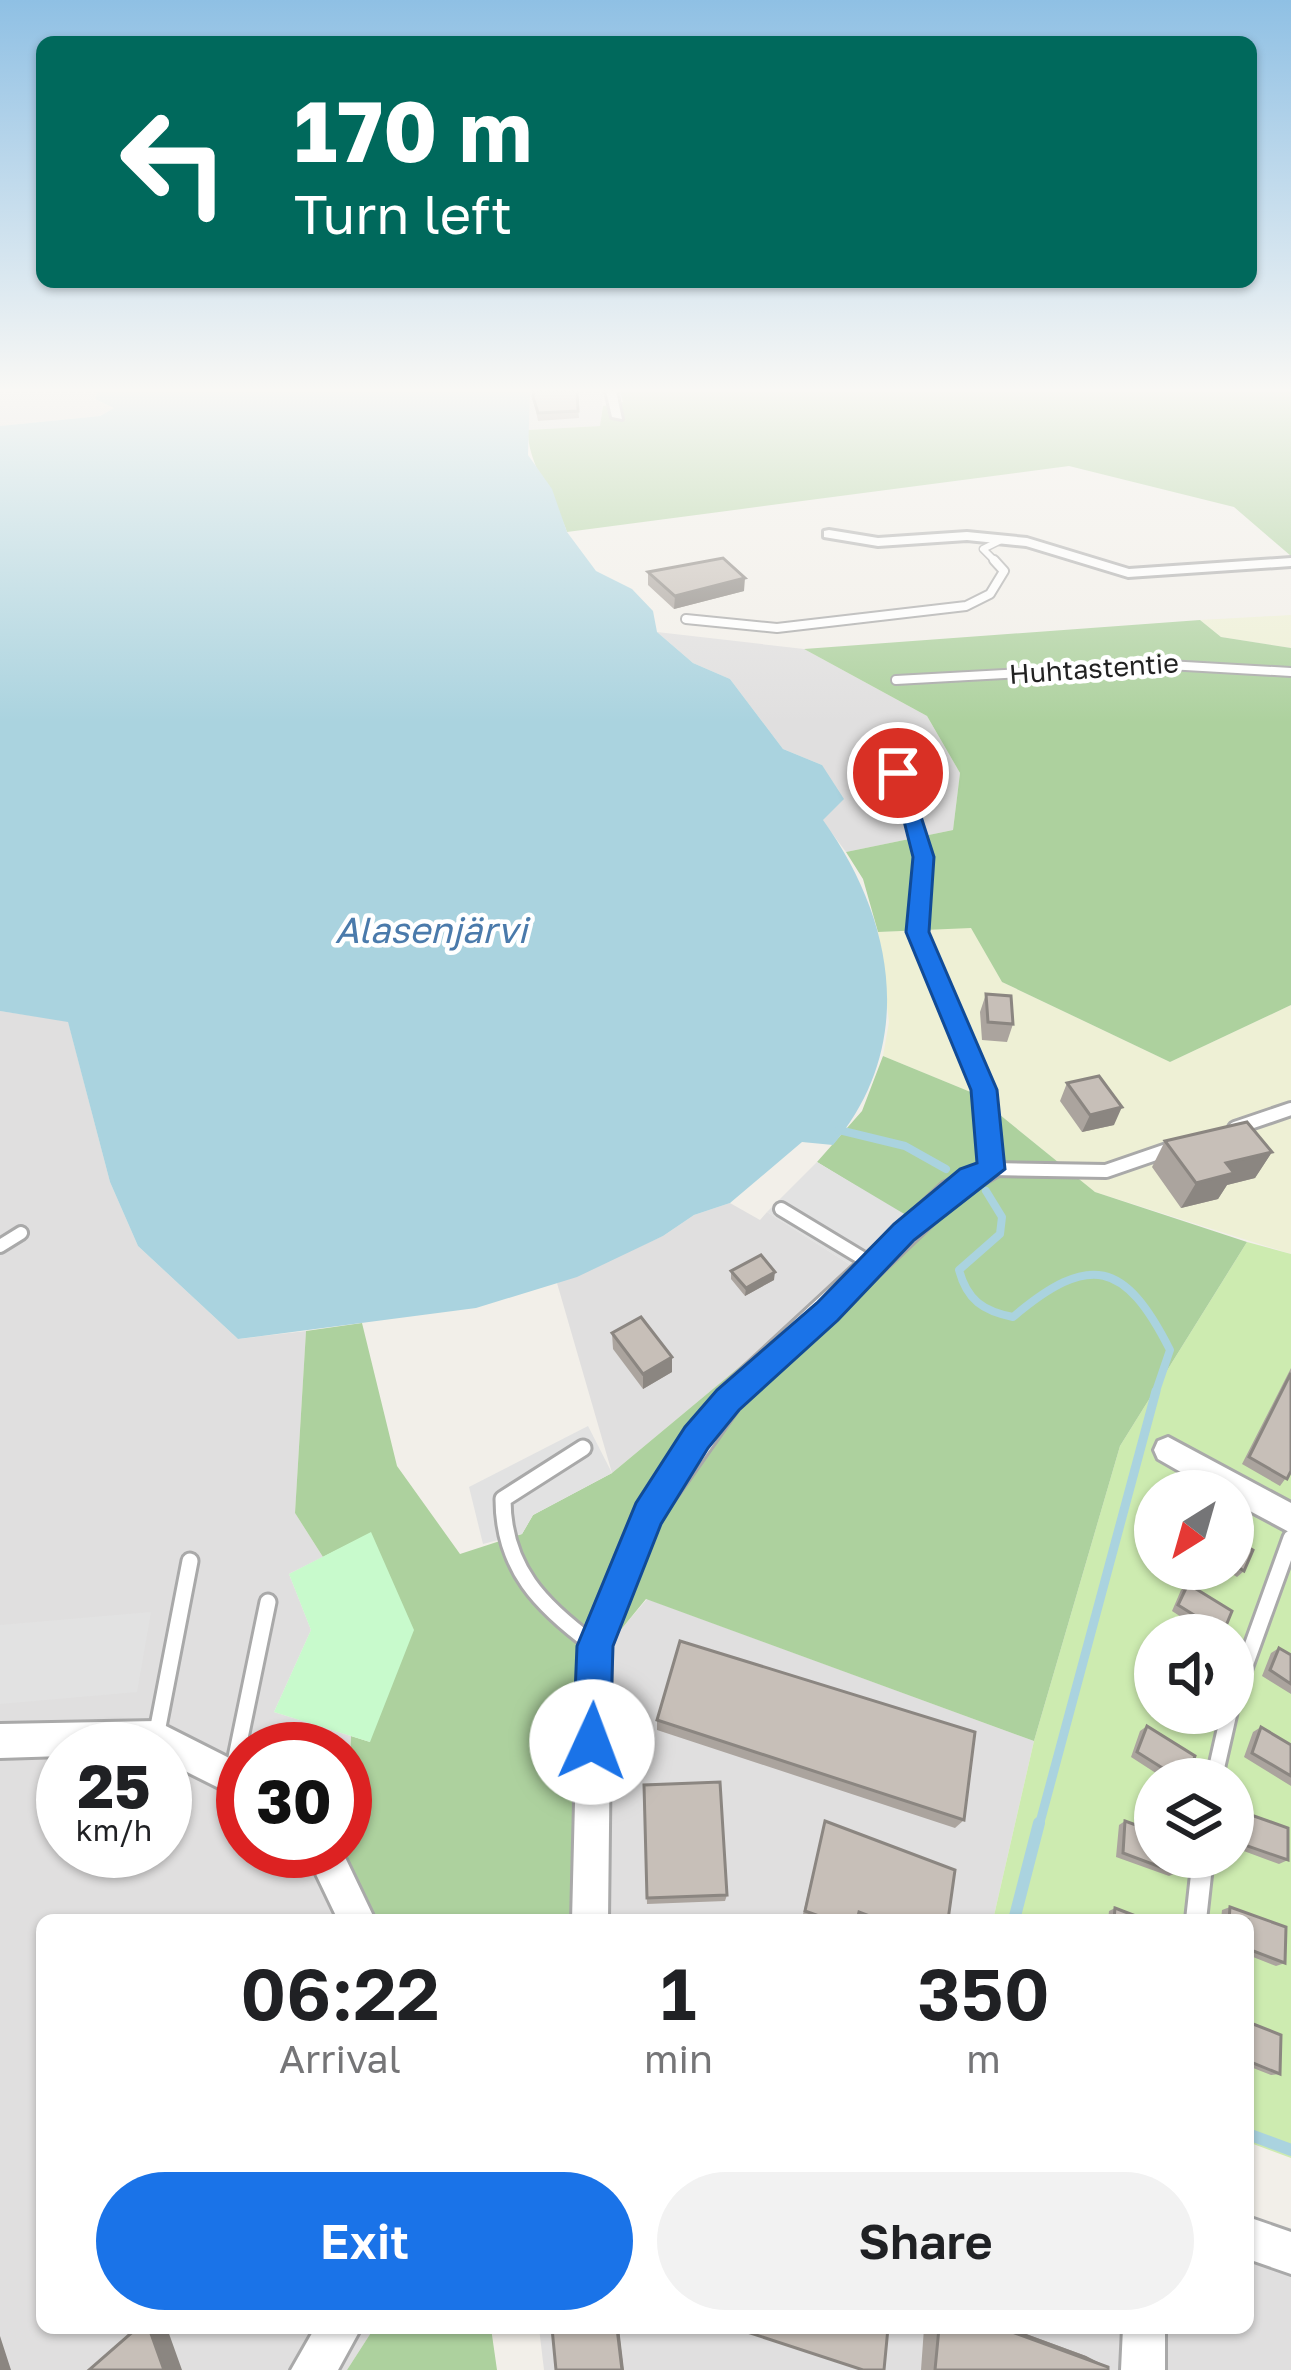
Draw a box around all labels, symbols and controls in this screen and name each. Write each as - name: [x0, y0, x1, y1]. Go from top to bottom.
- text: 170 m: [294, 80, 532, 180]
- icon: left: [96, 84, 252, 240]
- text: Turn left: [294, 181, 512, 246]
- street label: Huhtastentie: [1008, 646, 1180, 690]
- pin: [847, 722, 949, 824]
- icon: arrive: [865, 740, 931, 806]
- water label: Alasenjärvi: [335, 908, 531, 951]
- north arrow: [1134, 1470, 1254, 1590]
- map controls: [1134, 1470, 1254, 1878]
- button: sound: [1134, 1614, 1254, 1734]
- position arrow: [529, 1679, 655, 1805]
- speed limit sign: 30: [216, 1722, 372, 1878]
- text: 25: [77, 1749, 151, 1821]
- button: layers: [1134, 1758, 1254, 1878]
- text: km/h: [76, 1812, 152, 1848]
- text: 06:22: [240, 1949, 440, 2036]
- text: 1: [660, 1949, 697, 2036]
- text: 350: [917, 1949, 1050, 2036]
- text: Arrival: [279, 2035, 401, 2082]
- text: min: [644, 2035, 713, 2082]
- text: m: [966, 2035, 1001, 2082]
- button: Exit: [96, 2172, 633, 2310]
- button: Share: [657, 2172, 1194, 2310]

